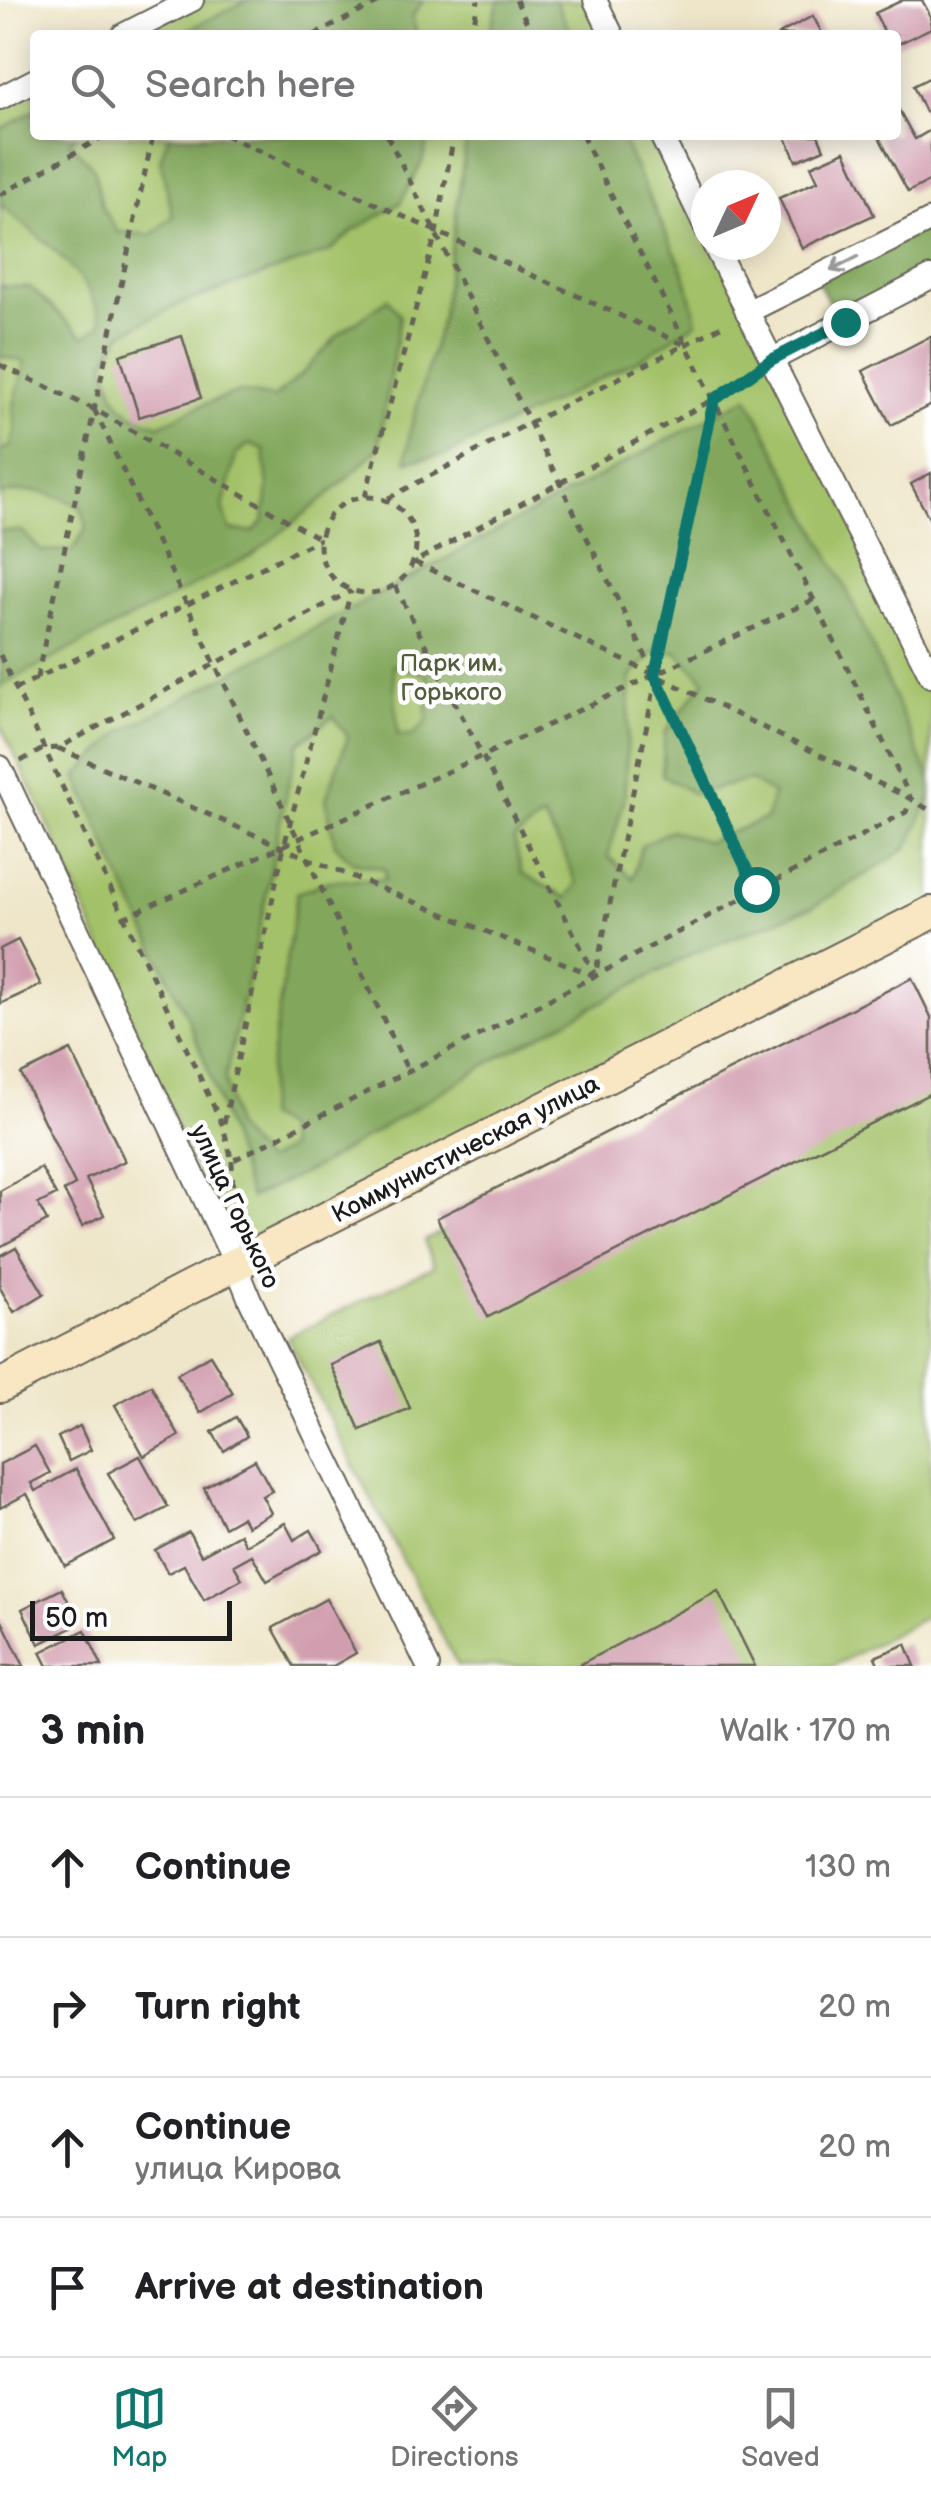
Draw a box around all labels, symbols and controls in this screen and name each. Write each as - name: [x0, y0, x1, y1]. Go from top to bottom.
- search box: [30, 30, 901, 140]
- icon: search: [65, 58, 120, 113]
- text: Search here: [145, 63, 356, 108]
- north arrow: [691, 170, 781, 260]
- one-way arrow: [830, 255, 859, 274]
- route end: [823, 300, 869, 346]
- park label: Парк им. Горького: [400, 648, 502, 708]
- route start: [734, 867, 780, 913]
- street label: Коммунистическая улица: [327, 1068, 605, 1230]
- street label: улица Горького: [183, 1120, 286, 1294]
- scale bar: [30, 1596, 232, 1640]
- text: 50 m: [45, 1602, 108, 1635]
- text: 3 min: [40, 1706, 145, 1757]
- text: Walk · 170 m: [720, 1712, 891, 1751]
- icon: ahead: [40, 1840, 95, 1895]
- text: Continue: [135, 1845, 291, 1890]
- text: 130 m: [805, 1848, 891, 1887]
- icon: right: [40, 1980, 95, 2035]
- text: Turn right: [135, 1985, 300, 2030]
- text: 20 m: [818, 1988, 891, 2027]
- text: Continue: [135, 2105, 291, 2150]
- icon: ahead: [40, 2120, 95, 2175]
- text: 20 m: [818, 2128, 891, 2167]
- text: улица Кирова: [135, 2150, 341, 2189]
- icon: arrive: [40, 2260, 95, 2315]
- text: Arrive at destination: [135, 2265, 484, 2310]
- tab: Map: [111, 2381, 168, 2474]
- tab: Directions: [390, 2381, 519, 2474]
- tab: Saved: [741, 2381, 820, 2474]

